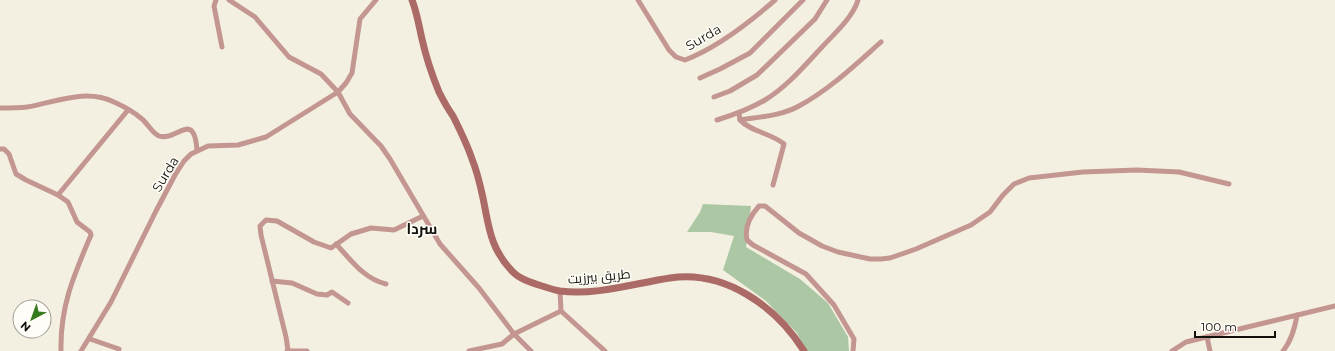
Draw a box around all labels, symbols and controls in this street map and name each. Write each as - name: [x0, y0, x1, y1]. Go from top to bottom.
- street label: Surda: [682, 21, 724, 53]
- street label: Surda: [148, 153, 182, 195]
- district label: سردا: [406, 219, 438, 238]
- street label: طريق بيرزيت: [567, 265, 631, 287]
- north arrow: [12, 299, 52, 339]
- scale bar: [1195, 313, 1275, 339]
- text: N: [17, 318, 33, 335]
- text: 100 m: [1201, 319, 1237, 334]

